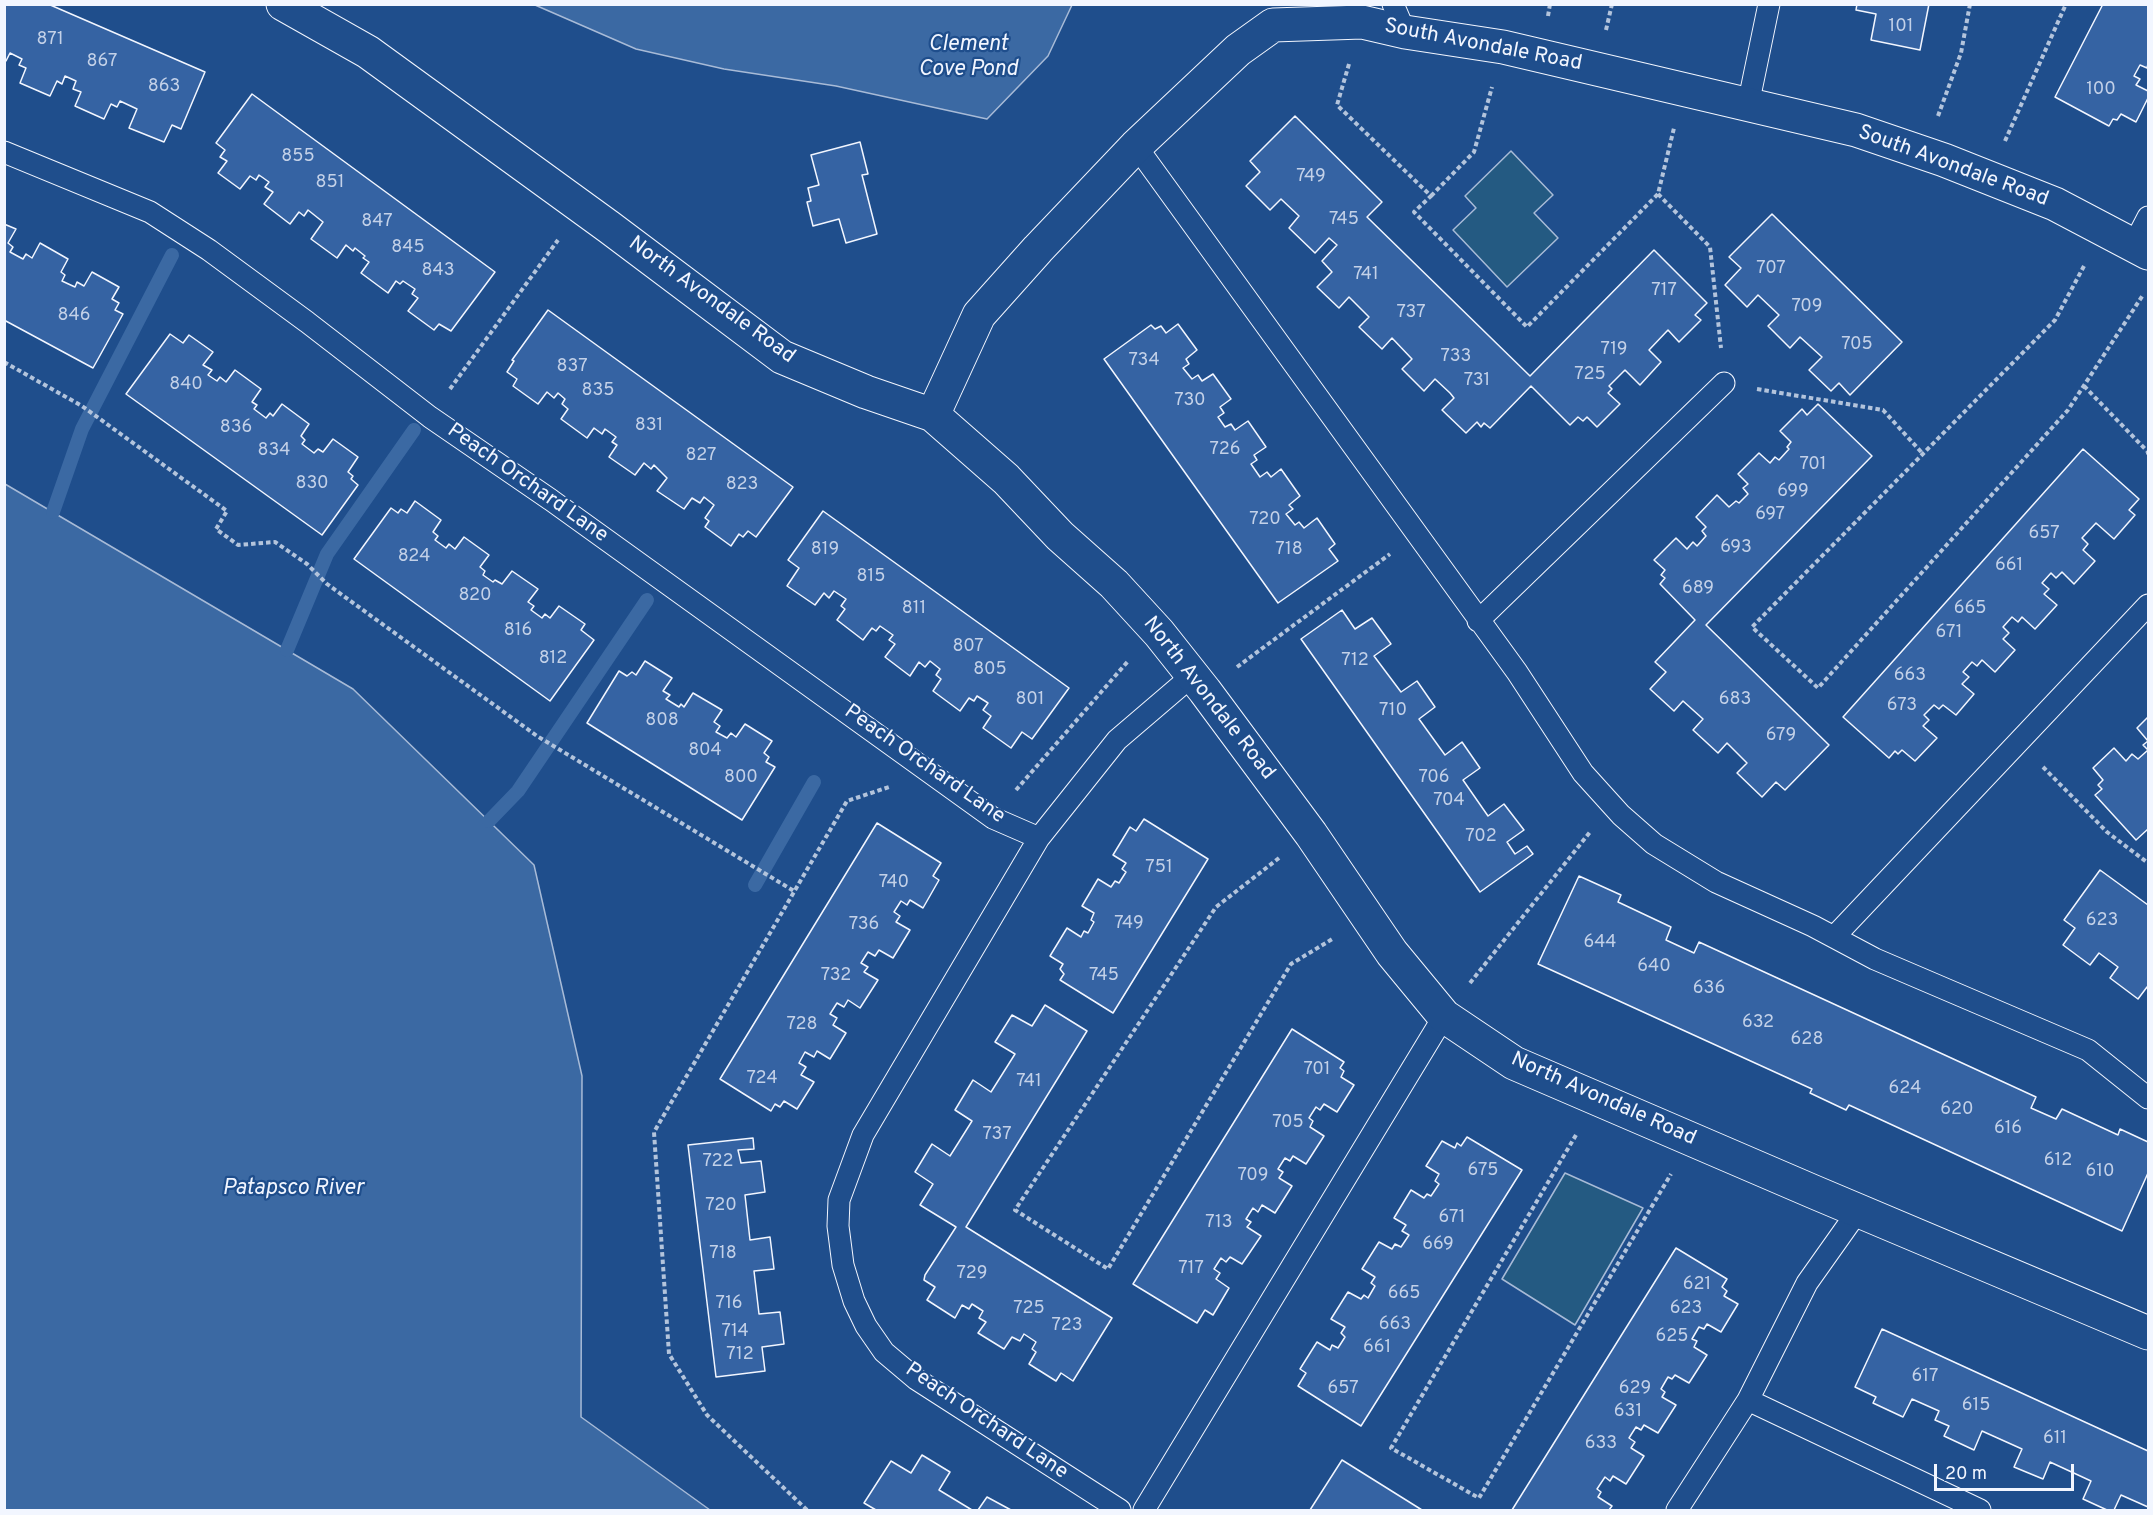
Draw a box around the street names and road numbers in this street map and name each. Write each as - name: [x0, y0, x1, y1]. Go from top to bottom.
- street label: South Avondale Road: [1382, 14, 1584, 78]
- street label: South Avondale Road: [1854, 121, 2052, 213]
- street label: North Avondale Road: [623, 232, 799, 370]
- street label: Peach Orchard Lane: [442, 419, 612, 549]
- street label: North Avondale Road: [1136, 612, 1280, 786]
- street label: Peach Orchard Lane: [839, 700, 1009, 830]
- street label: North Avondale Road: [1506, 1048, 1700, 1152]
- street label: Peach Orchard Lane: [900, 1358, 1072, 1486]

